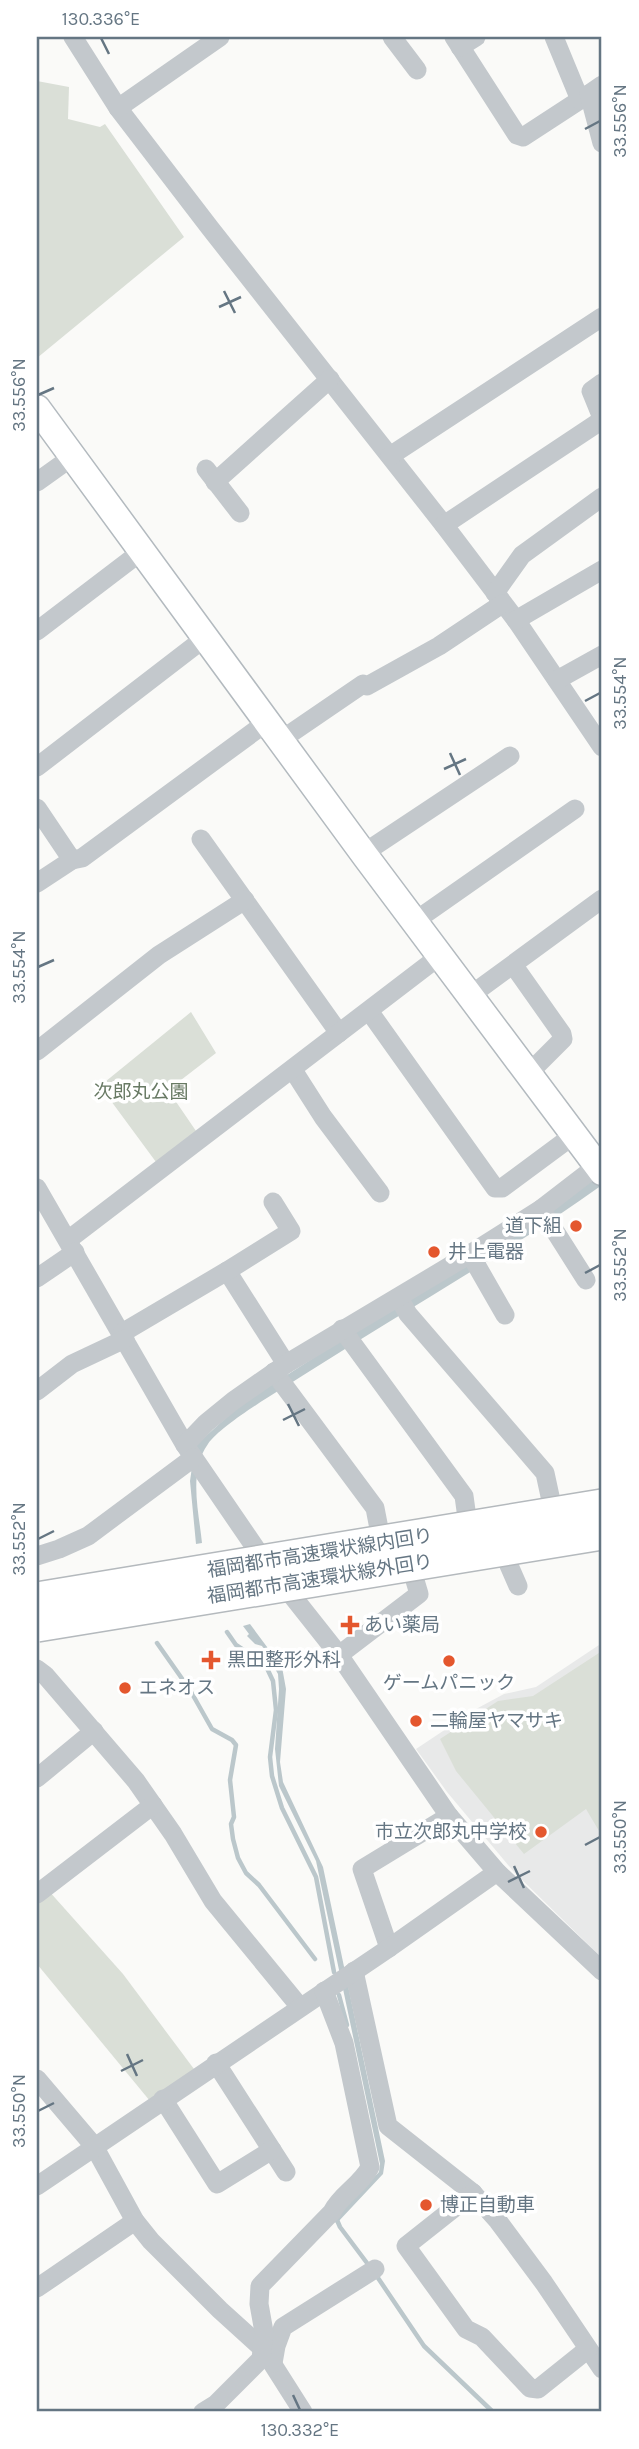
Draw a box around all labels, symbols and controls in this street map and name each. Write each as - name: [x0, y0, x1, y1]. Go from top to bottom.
- text: 130.336°E: [62, 8, 140, 30]
- text: 33.556°N: [609, 84, 631, 158]
- text: 33.556°N: [8, 358, 30, 432]
- text: 33.554°N: [609, 656, 631, 730]
- text: 33.554°N: [8, 930, 30, 1004]
- park label: 次郎丸公園: [93, 1081, 189, 1103]
- place label: 道下組: [505, 1215, 562, 1237]
- marker: 道下組: [568, 1218, 584, 1234]
- text: 33.552°N: [609, 1228, 631, 1302]
- place label: 井上電器: [448, 1241, 524, 1263]
- marker: 井上電器: [426, 1244, 442, 1260]
- text: 33.552°N: [8, 1502, 30, 1576]
- street label: 福岡都市高速環状線内回り: [206, 1524, 434, 1582]
- street label: 福岡都市高速環状線外回り: [206, 1550, 434, 1608]
- place label: あい薬局: [364, 1614, 440, 1636]
- marker: あい薬局: [342, 1617, 358, 1633]
- place label: 黒田整形外科: [227, 1649, 341, 1671]
- marker: 黒田整形外科: [201, 1650, 221, 1670]
- marker: ゲームパニック: [441, 1653, 457, 1669]
- place label: ゲームパニック: [383, 1672, 515, 1694]
- place label: エネオス: [139, 1677, 215, 1699]
- marker: エネオス: [117, 1680, 133, 1696]
- place label: 二輪屋ヤマサキ: [430, 1710, 563, 1732]
- marker: 二輪屋ヤマサキ: [408, 1713, 424, 1729]
- text: 33.550°N: [609, 1800, 631, 1874]
- place label: 市立次郎丸中学校: [375, 1821, 527, 1843]
- marker: 市立次郎丸中学校: [533, 1824, 549, 1840]
- text: 33.550°N: [8, 2074, 30, 2148]
- place label: 博正自動車: [440, 2194, 535, 2216]
- marker: 博正自動車: [418, 2197, 434, 2213]
- text: 130.332°E: [261, 2419, 339, 2441]

